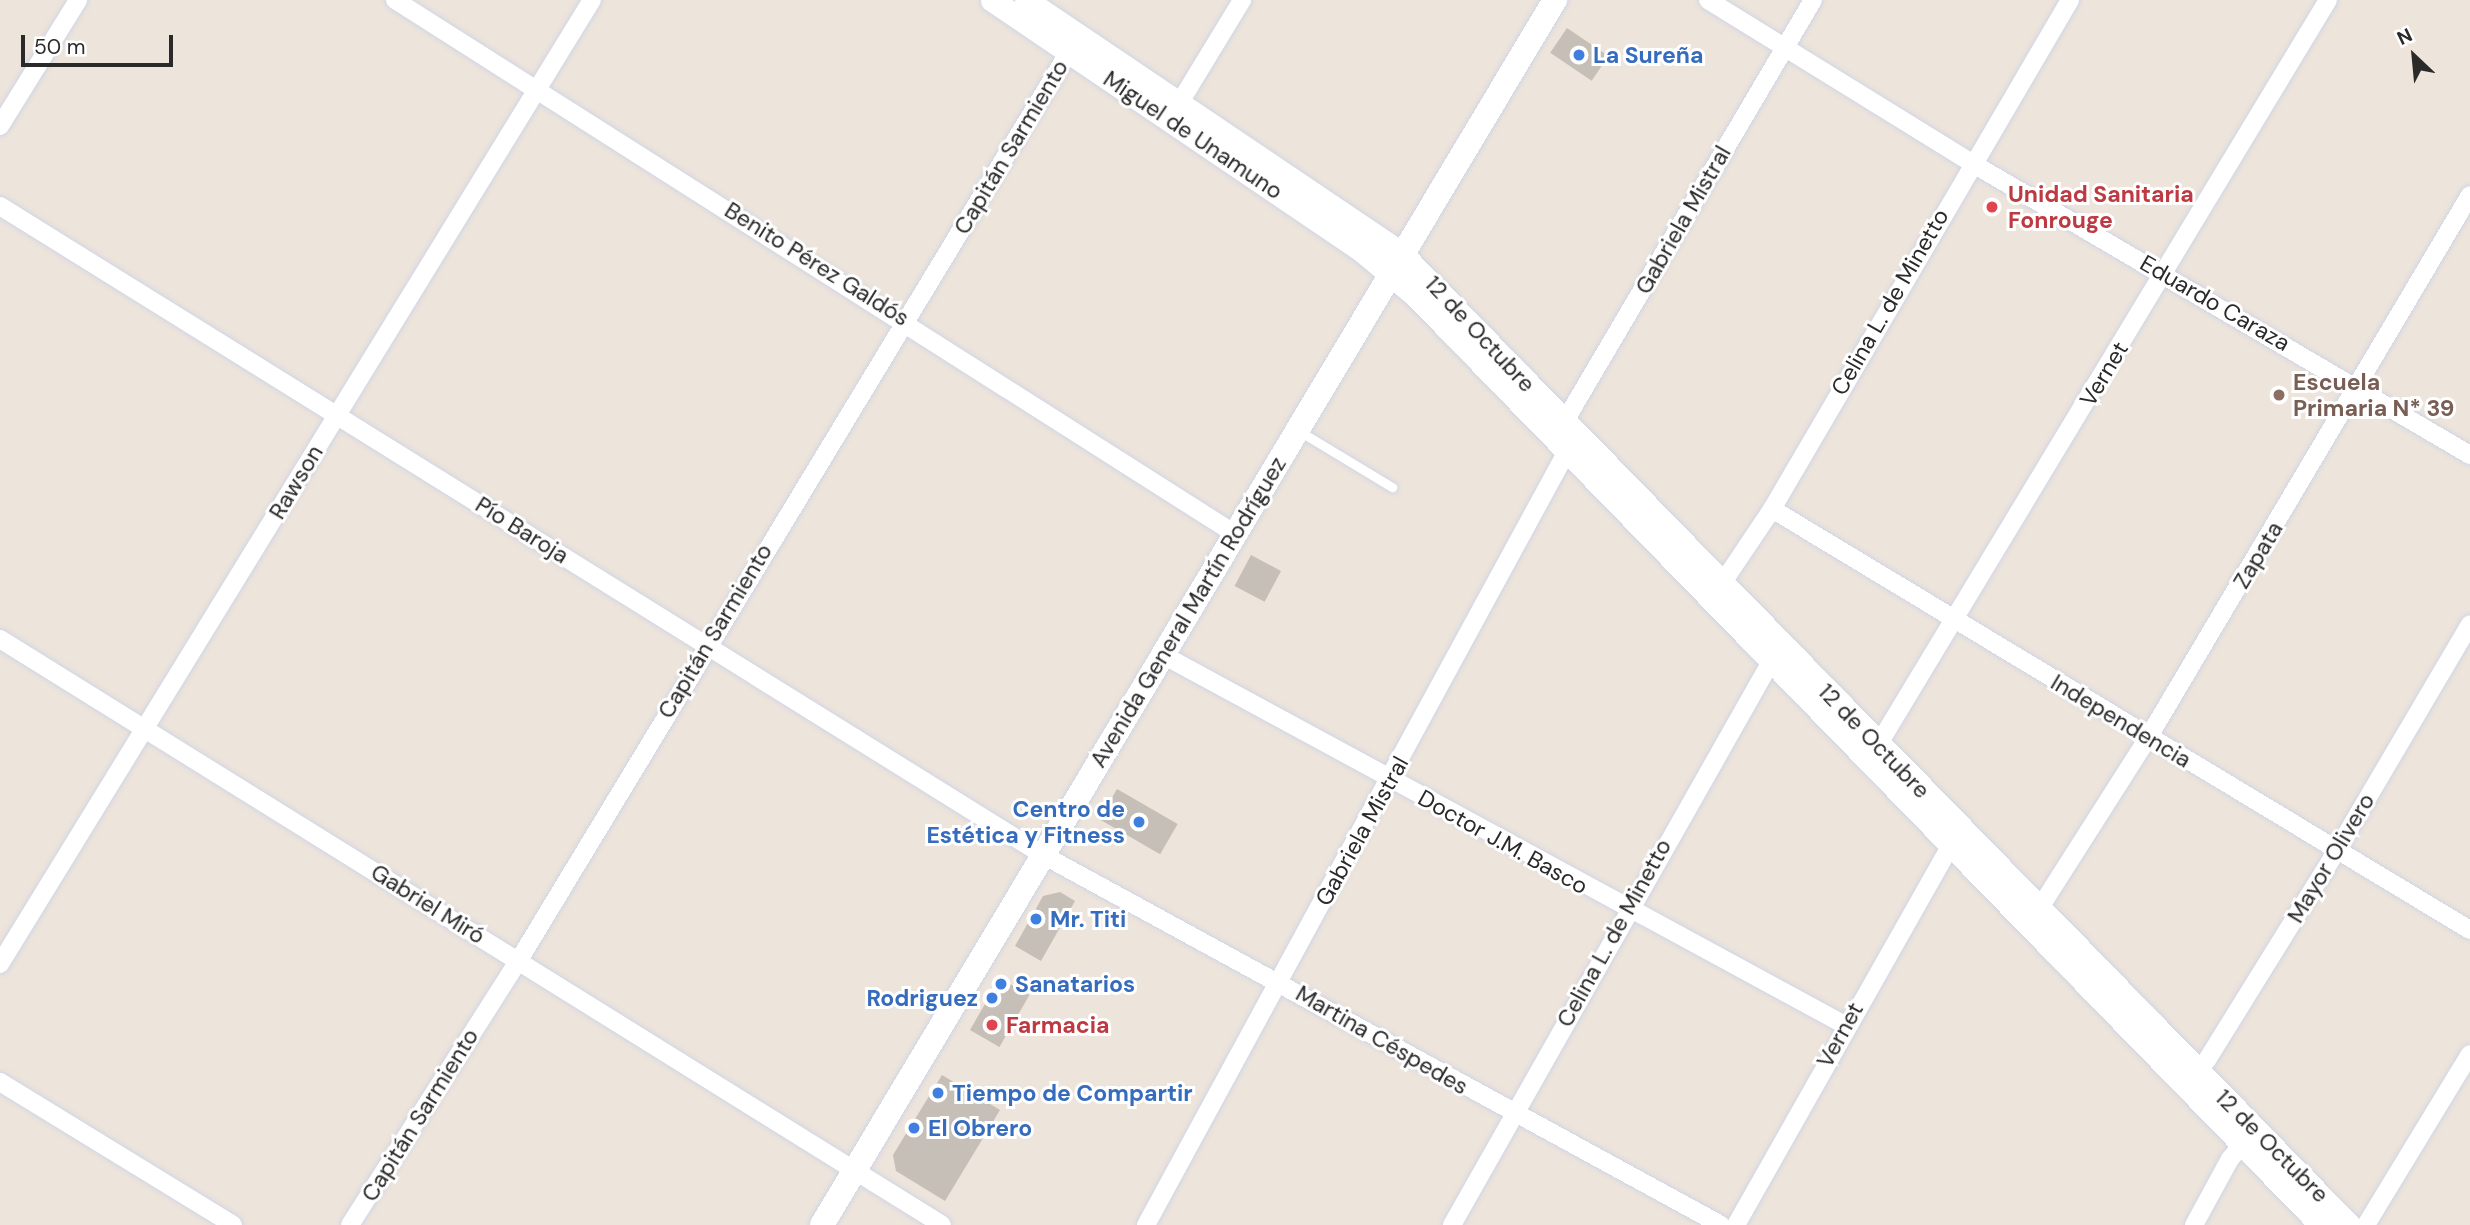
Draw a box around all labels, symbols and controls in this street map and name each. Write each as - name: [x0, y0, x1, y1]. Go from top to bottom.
- scale bar: [24, 21, 177, 65]
- north arrow: [2379, 21, 2449, 91]
- text: N: [2393, 22, 2416, 51]
- text: 50 m: [34, 33, 85, 61]
- place label: La Sureña: [1593, 41, 1704, 69]
- marker: La Sureña: [1571, 47, 1587, 63]
- street label: Capitán Sarmiento: [948, 55, 1074, 239]
- street label: Miguel de Unamuno: [1098, 65, 1288, 205]
- street label: Gabriela Mistral: [1629, 141, 1737, 299]
- place label: Unidad Sanitaria Fonrouge: [2008, 180, 2194, 234]
- street label: Benito Pérez Galdós: [720, 196, 914, 332]
- marker: Unidad Sanitaria Fonrouge: [1982, 197, 2002, 217]
- street label: Celina L. de Minetto: [1825, 204, 1955, 400]
- street label: Eduardo Caraza: [2135, 249, 2295, 357]
- street label: 12 de Octubre: [1419, 270, 1541, 398]
- street label: Vernet: [2074, 337, 2134, 411]
- place label: Escuela Primaria N* 39: [2293, 368, 2454, 422]
- marker: Escuela Primaria N* 39: [2271, 387, 2287, 403]
- street label: Rawson: [263, 440, 329, 524]
- street label: Avenida General Martín Rodríguez: [1084, 452, 1292, 772]
- street label: Pío Baroja: [470, 491, 574, 569]
- street label: Zapata: [2227, 517, 2289, 593]
- street label: Capitán Sarmiento: [652, 539, 778, 723]
- street label: Independencia: [2046, 668, 2196, 774]
- street label: 12 de Octubre: [1812, 678, 1936, 804]
- street label: Gabriela Mistral: [1310, 752, 1414, 910]
- street label: Doctor J.M. Basco: [1413, 784, 1593, 900]
- street label: Mayor Olivero: [2282, 788, 2380, 928]
- place label: Centro de Estética y Fitness: [926, 795, 1125, 849]
- marker: Centro de Estética y Fitness: [1131, 814, 1147, 830]
- street label: Celina L. de Minetto: [1551, 834, 1677, 1032]
- street label: Gabriel Miró: [366, 858, 490, 950]
- place label: Mr. Titi: [1050, 905, 1126, 933]
- marker: Mr. Titi: [1028, 911, 1044, 927]
- place label: Sanatarios: [1015, 970, 1135, 998]
- marker: Sanatarios: [993, 976, 1009, 992]
- street label: Martina Céspedes: [1291, 979, 1473, 1101]
- place label: Rodriguez: [866, 984, 978, 1012]
- marker: Rodriguez: [984, 990, 1000, 1006]
- street label: Vernet: [1811, 998, 1869, 1072]
- place label: Farmacia: [1006, 1011, 1110, 1039]
- marker: Farmacia: [984, 1017, 1000, 1033]
- street label: Capitán Sarmiento: [356, 1023, 484, 1207]
- place label: Tiempo de Compartir: [952, 1079, 1193, 1107]
- street label: 12 de Octubre: [2210, 1084, 2334, 1208]
- marker: Tiempo de Compartir: [930, 1085, 946, 1101]
- place label: El Obrero: [928, 1114, 1032, 1142]
- marker: El Obrero: [906, 1120, 922, 1136]

